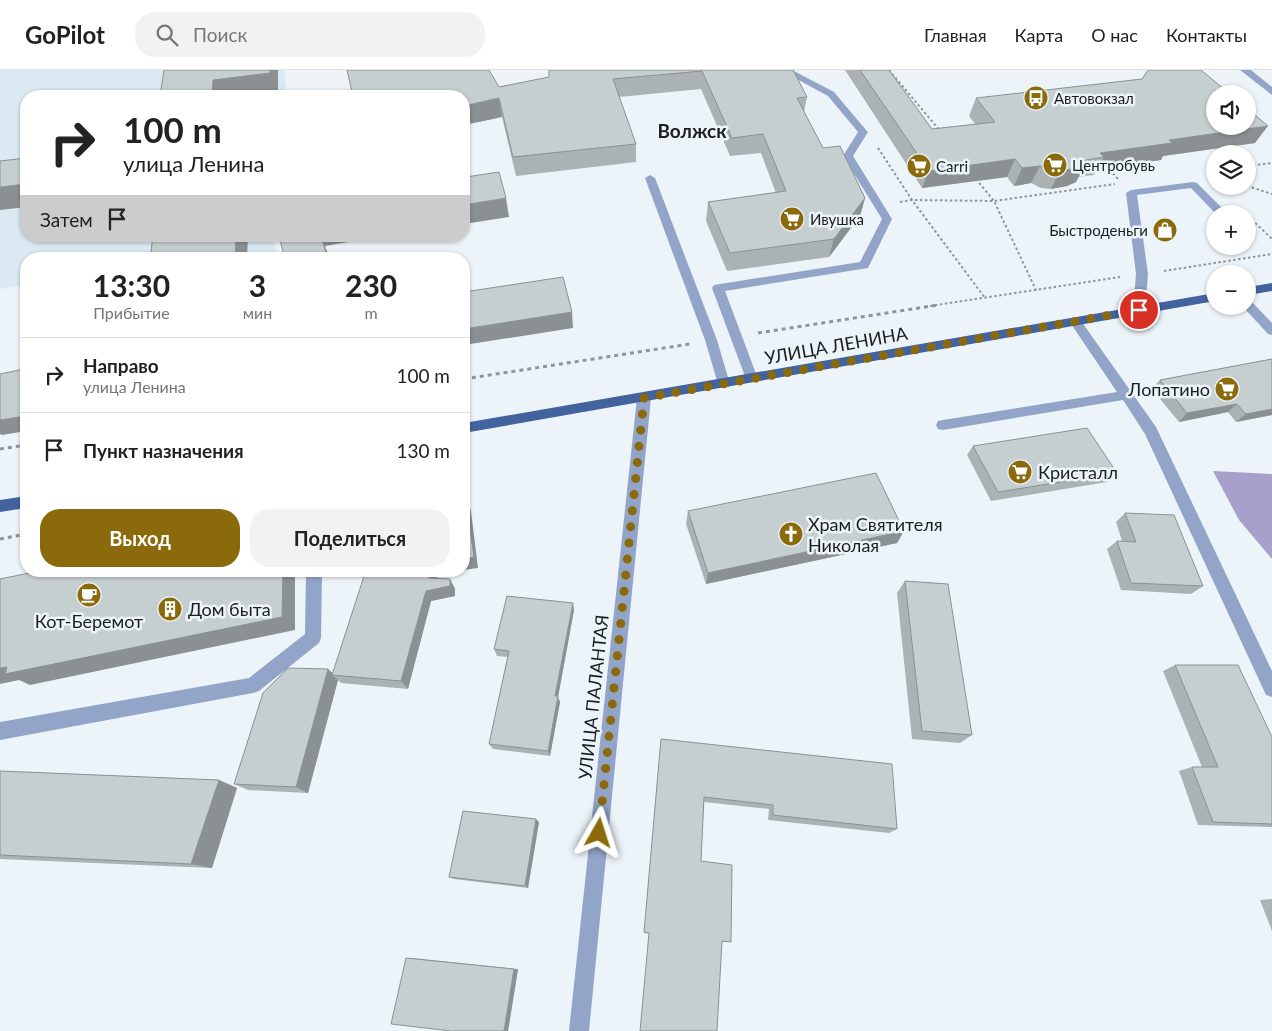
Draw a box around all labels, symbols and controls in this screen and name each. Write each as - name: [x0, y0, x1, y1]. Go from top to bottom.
- search box: [135, 12, 485, 57]
- text: GoPilot: [25, 20, 105, 49]
- icon: search: [153, 21, 181, 49]
- text: Поиск: [193, 23, 247, 46]
- text: Главная: [924, 24, 987, 46]
- text: Карта: [1015, 24, 1063, 46]
- text: О нас: [1091, 24, 1138, 46]
- text: Контакты: [1166, 24, 1247, 46]
- bus stop icon: Автовокзал: [1023, 85, 1049, 111]
- map controls: [1206, 85, 1256, 315]
- button: sound: [1206, 85, 1256, 135]
- place label: Автовокзал: [1054, 89, 1134, 107]
- text: 100 m: [123, 108, 222, 150]
- icon: right: [40, 110, 105, 175]
- district label: Волжск: [657, 119, 727, 142]
- button: layers: [1206, 145, 1256, 195]
- text: улица Ленина: [123, 150, 264, 177]
- supermarket icon: Центробувь: [1042, 152, 1068, 178]
- supermarket icon: Carri: [906, 153, 932, 179]
- place label: Центробувь: [1072, 156, 1155, 174]
- place label: Carri: [936, 157, 968, 175]
- icon: arrive: [103, 205, 131, 233]
- button: +: [1206, 205, 1256, 255]
- supermarket icon: Ивушка: [779, 206, 805, 232]
- text: Затем: [40, 208, 93, 231]
- place label: Ивушка: [810, 210, 864, 228]
- shop icon: Быстроденьги: [1152, 217, 1178, 243]
- place label: Быстроденьги: [1049, 221, 1148, 239]
- button: −: [1206, 265, 1256, 315]
- text: 13:30: [93, 267, 170, 303]
- text: 3: [249, 267, 266, 303]
- text: 230: [345, 267, 397, 303]
- pin: [1118, 289, 1160, 331]
- icon: arrive: [1125, 296, 1153, 324]
- text: Прибытие: [93, 303, 170, 322]
- text: мин: [243, 303, 272, 322]
- text: m: [365, 303, 378, 322]
- street label: УЛИЦА ЛЕНИНА: [763, 321, 910, 368]
- text: Направо: [83, 354, 159, 377]
- icon: right: [40, 361, 68, 389]
- text: 100 m: [396, 364, 450, 387]
- supermarket icon: Лопатино: [1214, 376, 1240, 402]
- text: улица Ленина: [83, 377, 186, 396]
- place label: Лопатино: [1127, 378, 1210, 400]
- icon: arrive: [40, 436, 68, 464]
- text: Пункт назначения: [83, 439, 244, 462]
- text: 130 m: [396, 439, 450, 462]
- supermarket icon: Кристалл: [1007, 459, 1033, 485]
- place label: Кристалл: [1038, 461, 1118, 483]
- button: Выход: [40, 509, 240, 567]
- button: Поделиться: [250, 509, 450, 567]
- place label: Храм Святителя Николая: [808, 513, 943, 556]
- church icon: Храм Святителя Николая: [778, 521, 804, 547]
- cafe icon: Кот-Беремот: [76, 582, 102, 608]
- building icon: Дом быта: [157, 596, 183, 622]
- place label: Дом быта: [188, 598, 271, 620]
- place label: Кот-Беремот: [35, 610, 143, 632]
- street label: УЛИЦА ПАЛАНТАЯ: [573, 613, 613, 781]
- position arrow: [572, 806, 624, 858]

